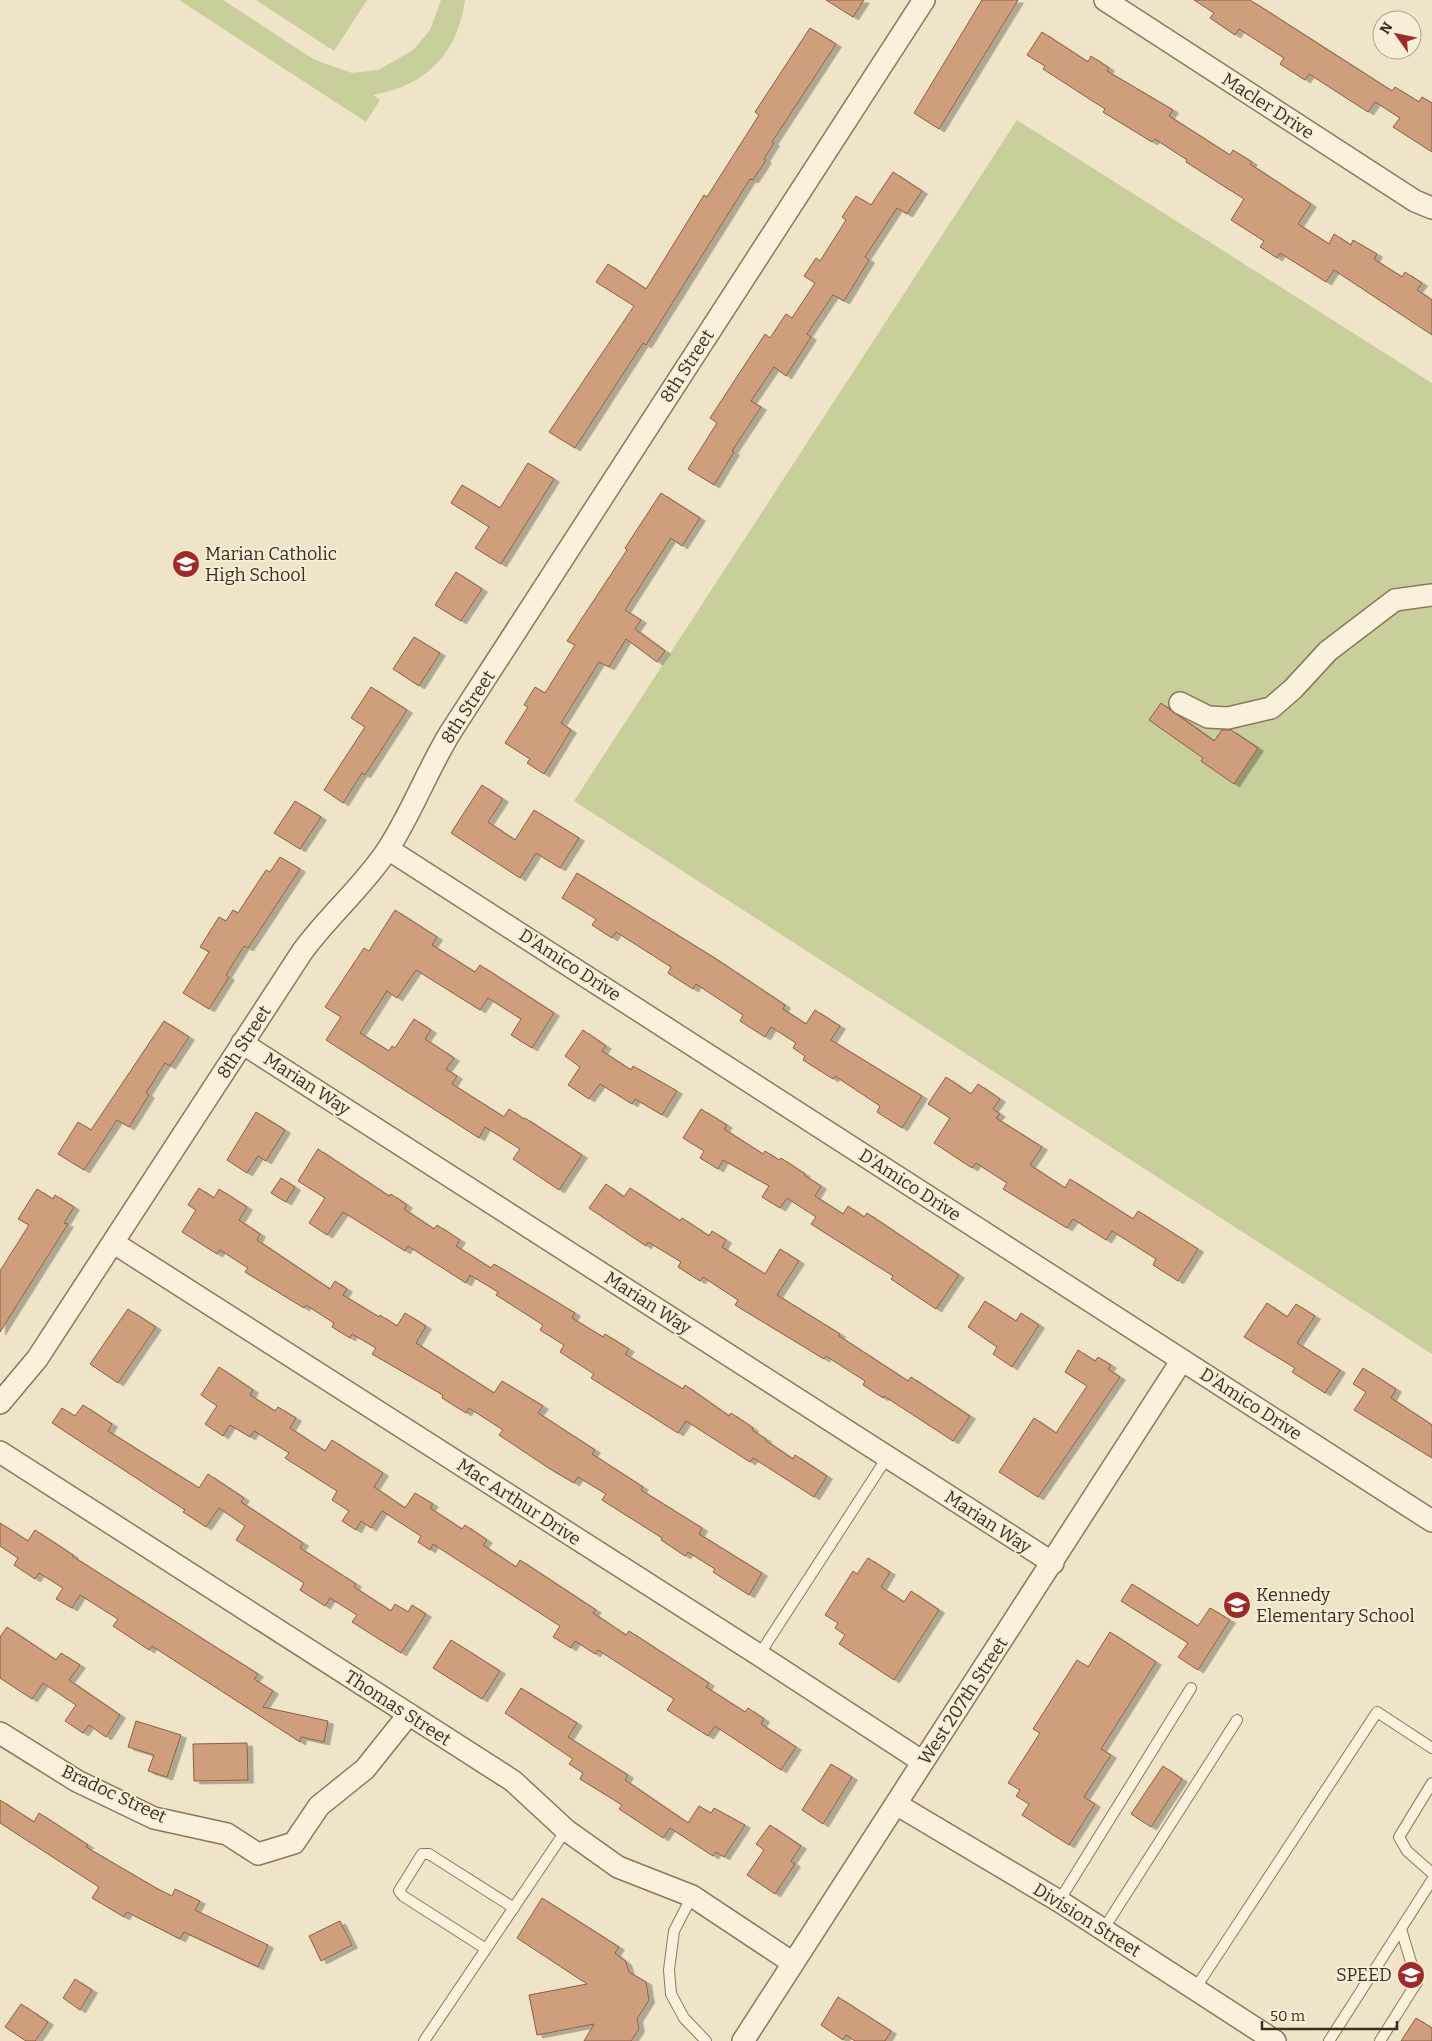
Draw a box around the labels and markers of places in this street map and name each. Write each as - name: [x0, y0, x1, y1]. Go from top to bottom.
- place label: Marian Catholic High School: [205, 543, 337, 586]
- school or university icon: Marian Catholic High School: [171, 549, 201, 579]
- place label: Kennedy Elementary School: [1256, 1584, 1415, 1627]
- school or university icon: Kennedy Elementary School: [1222, 1590, 1252, 1620]
- school or university icon: SPEED: [1396, 1960, 1426, 1990]
- place label: SPEED: [1336, 1964, 1392, 1986]

